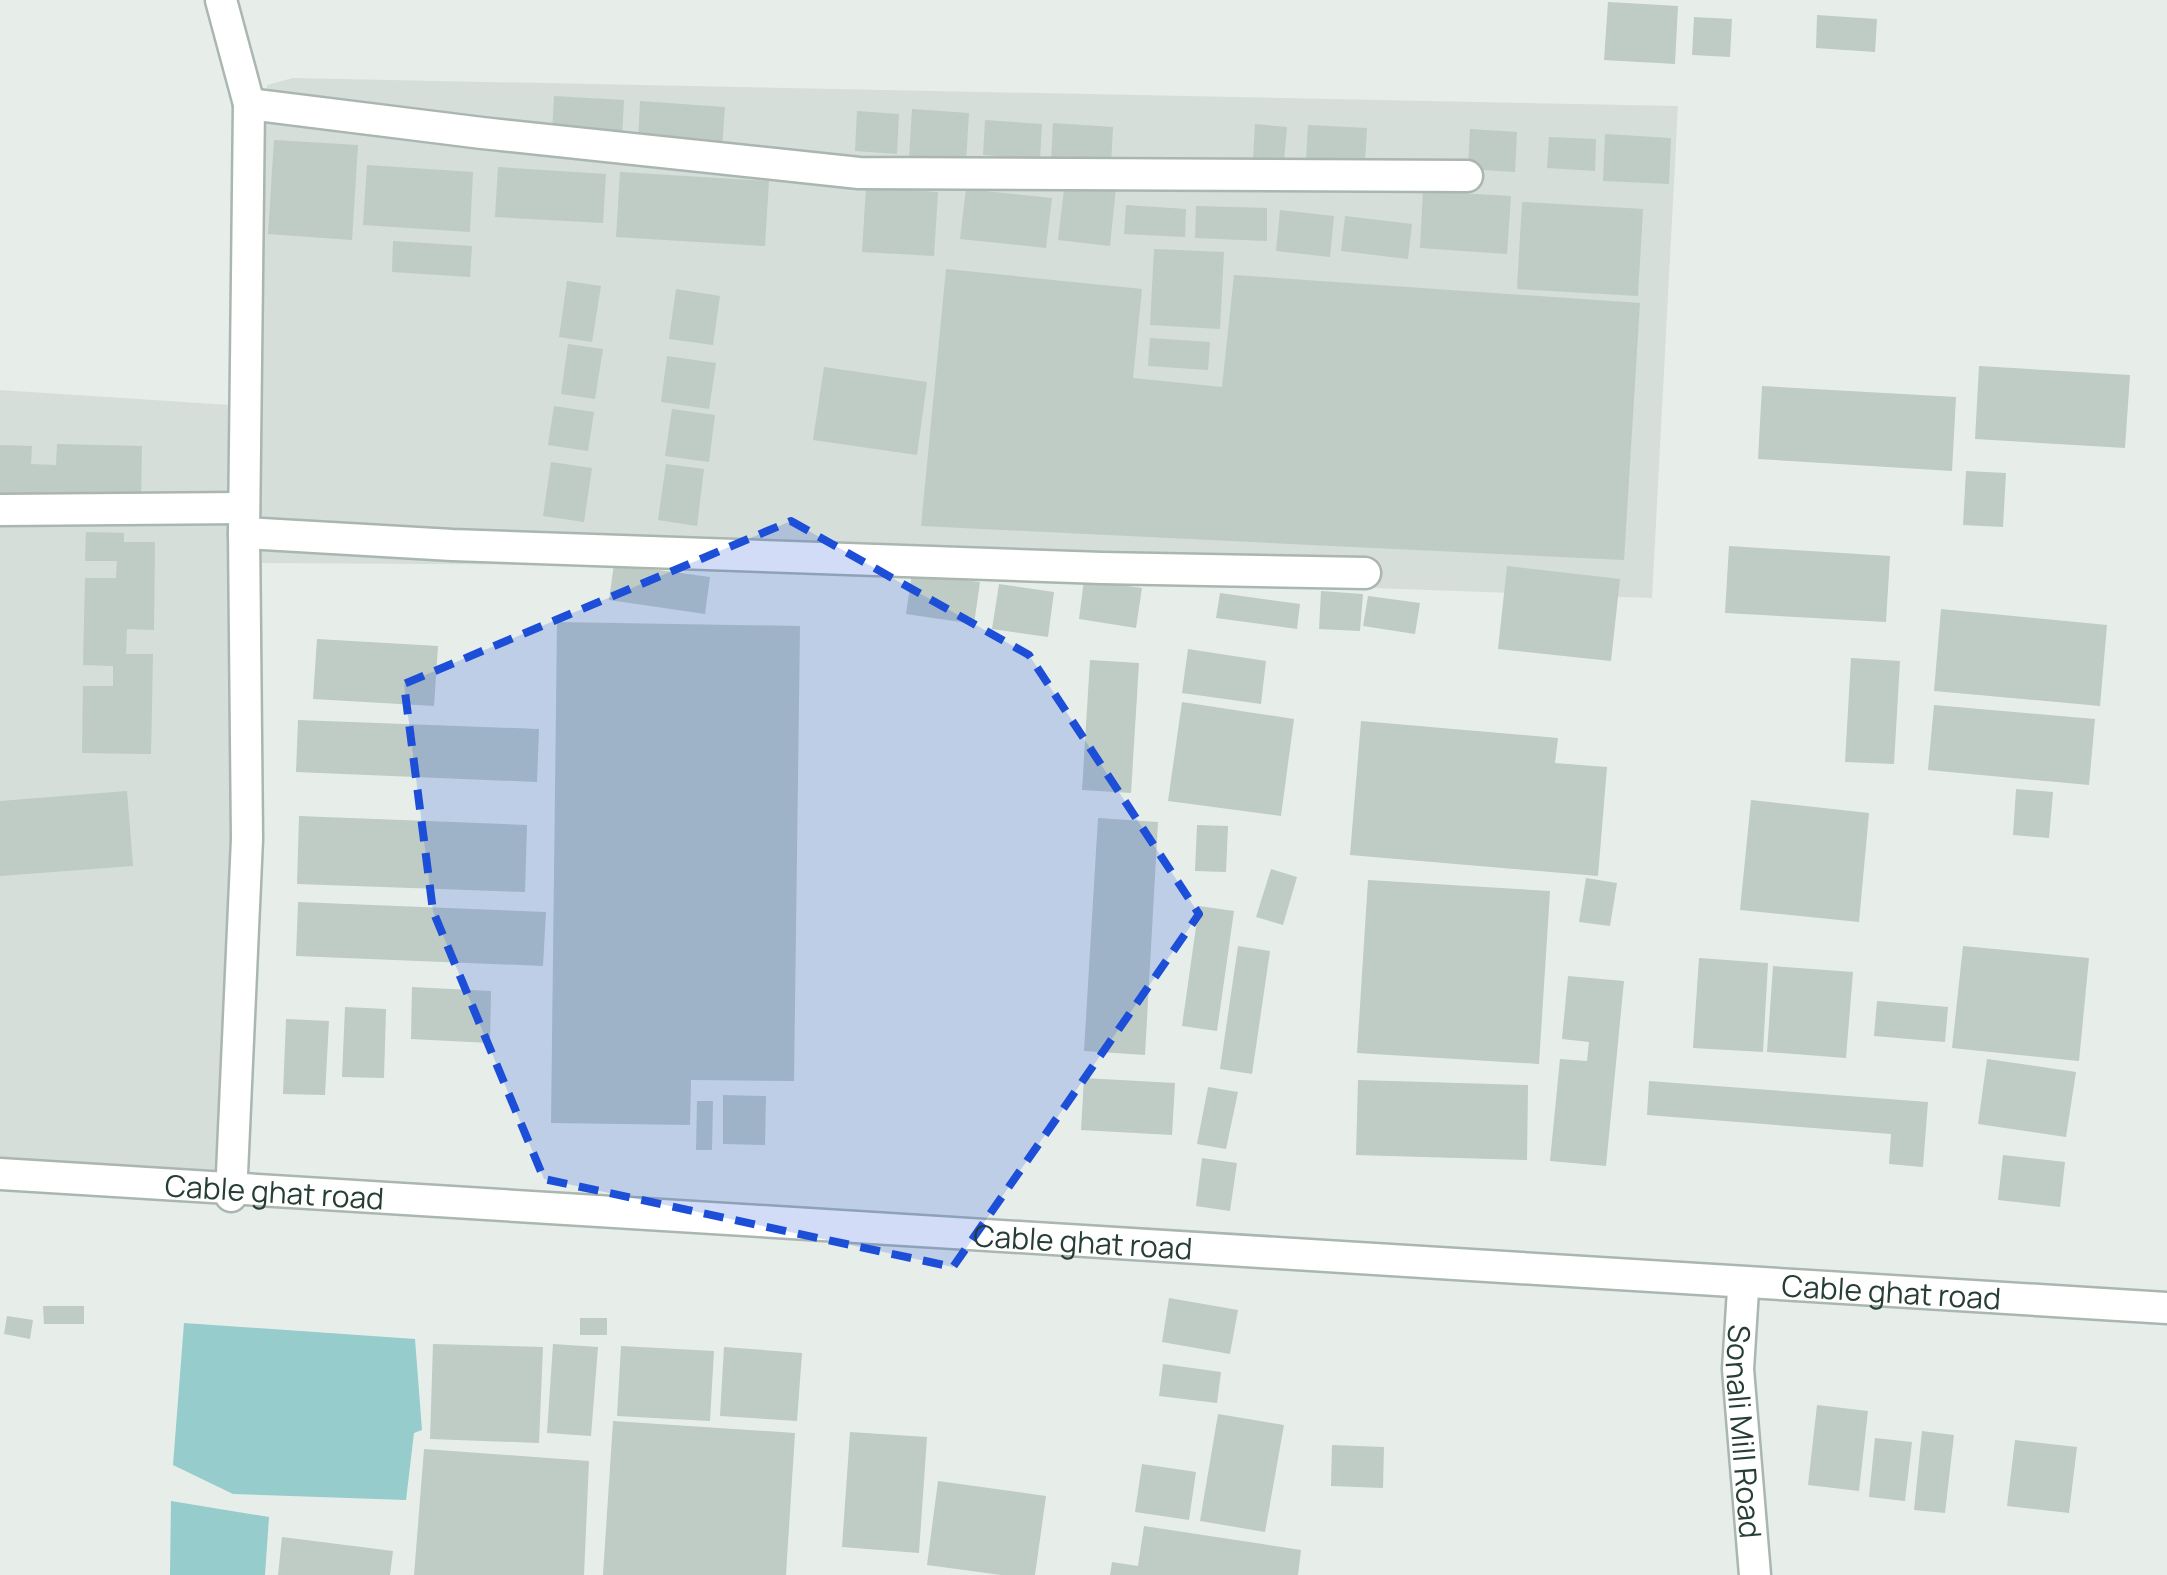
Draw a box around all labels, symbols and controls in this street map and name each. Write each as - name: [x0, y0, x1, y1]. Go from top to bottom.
- street label: Cable ghat road: [164, 1164, 385, 1218]
- street label: Cable ghat road: [972, 1214, 1194, 1268]
- street label: Cable ghat road: [1781, 1264, 2002, 1318]
- street label: Sonali Mill Road: [1717, 1324, 1772, 1540]

